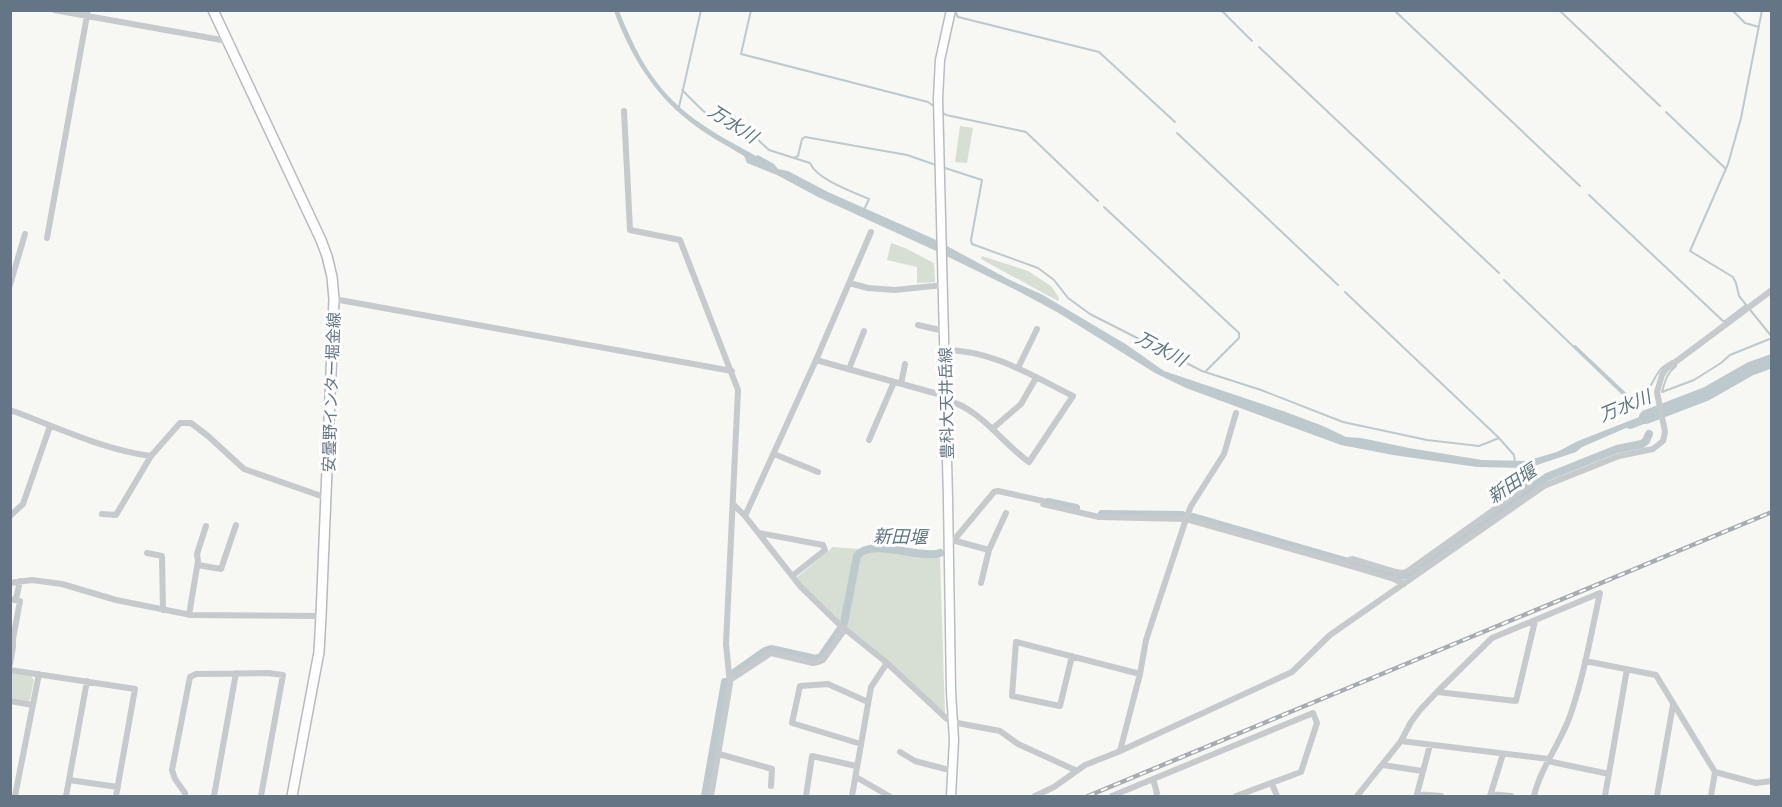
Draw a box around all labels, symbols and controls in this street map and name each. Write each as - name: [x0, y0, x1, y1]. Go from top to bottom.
- water label: 万水川: [704, 100, 763, 149]
- street label: 安曇野インター堀金線: [319, 312, 344, 472]
- water label: 万水川: [1132, 327, 1192, 372]
- street label: 豊科大天井岳線: [936, 347, 957, 459]
- water label: 万水川: [1596, 385, 1656, 426]
- water label: 新田堰: [1483, 458, 1543, 508]
- water label: 新田堰: [873, 526, 930, 549]

